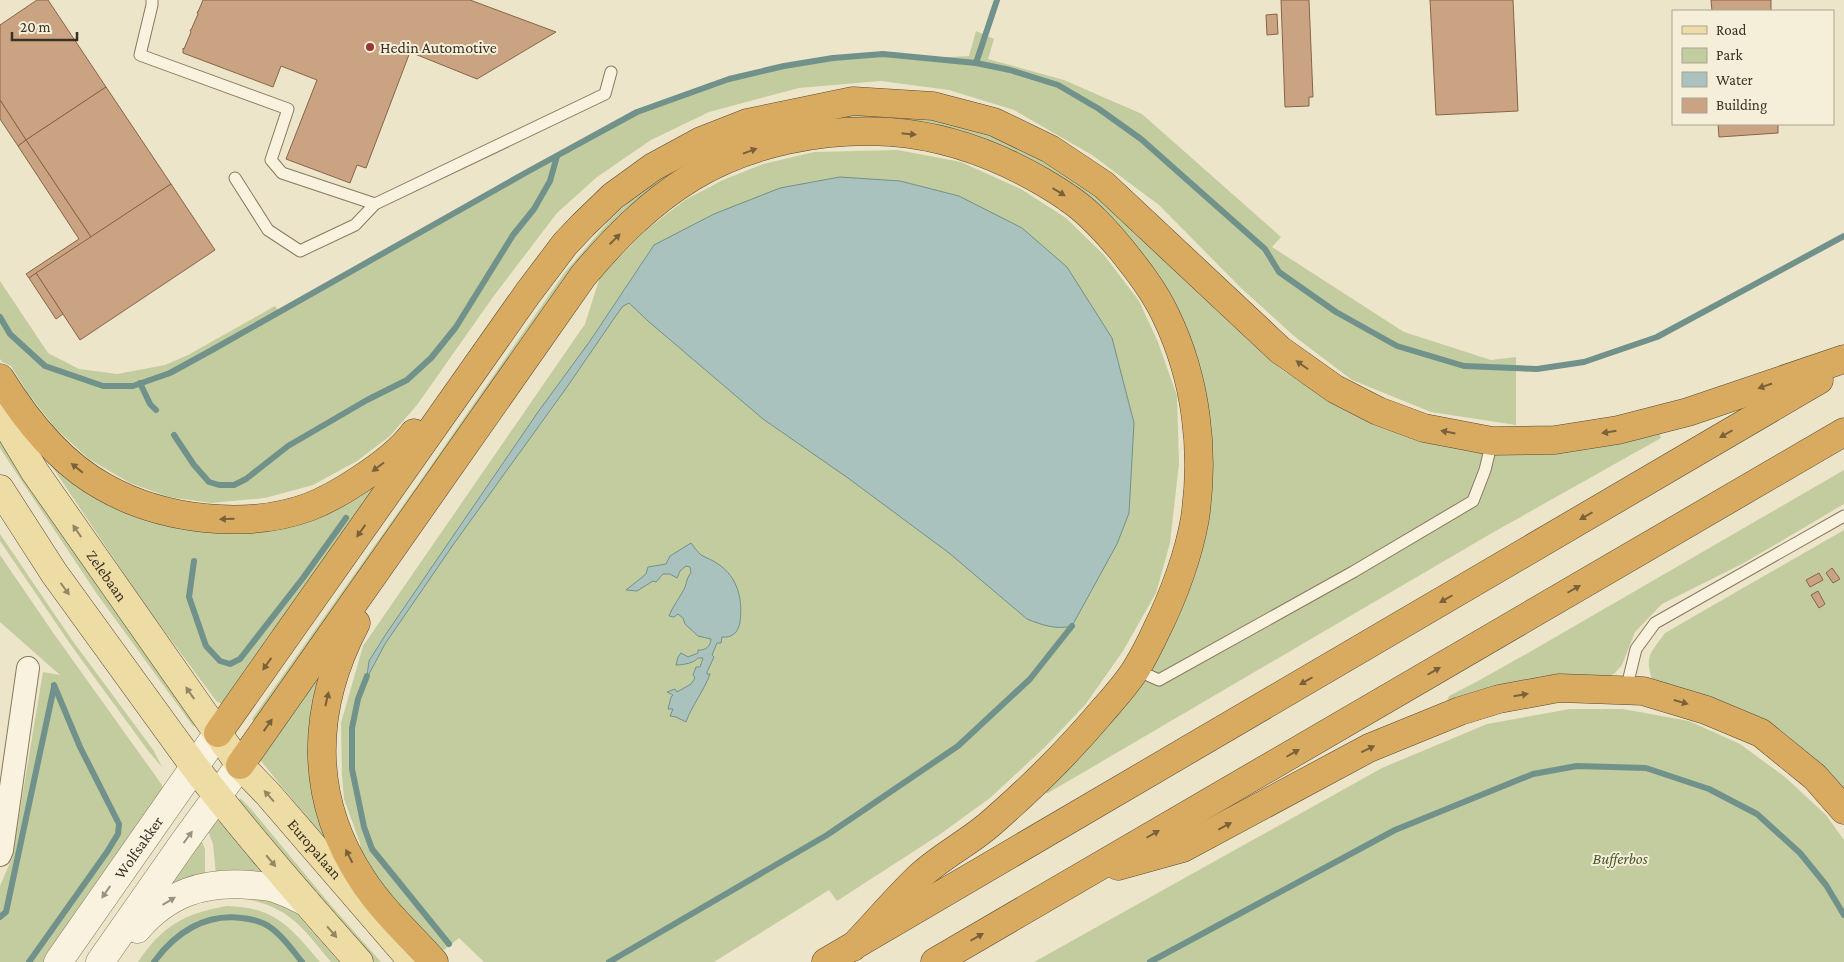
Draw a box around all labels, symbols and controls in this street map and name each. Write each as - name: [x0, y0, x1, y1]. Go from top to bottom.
- scale bar: [12, 10, 78, 42]
- legend: [1672, 10, 1834, 125]
- text: 20 m: [20, 19, 51, 35]
- text: Road: [1716, 22, 1747, 38]
- place label: Hedin Automotive: [380, 39, 497, 56]
- marker: Hedin Automotive: [364, 41, 376, 53]
- text: Park: [1716, 47, 1743, 63]
- text: Water: [1716, 72, 1753, 88]
- text: Building: [1716, 97, 1767, 114]
- one-way arrow: [902, 130, 918, 138]
- one-way arrow: [742, 147, 757, 154]
- one-way arrow: [1053, 188, 1066, 197]
- one-way arrow: [609, 233, 621, 245]
- one-way arrow: [1295, 360, 1308, 370]
- one-way arrow: [1757, 383, 1772, 390]
- one-way arrow: [1440, 428, 1456, 436]
- one-way arrow: [1601, 428, 1617, 436]
- one-way arrow: [1720, 430, 1733, 439]
- one-way arrow: [371, 462, 385, 472]
- one-way arrow: [70, 463, 83, 474]
- one-way arrow: [1580, 512, 1593, 521]
- one-way arrow: [219, 515, 235, 523]
- one-way arrow: [356, 524, 366, 538]
- one-way arrow: [72, 525, 82, 538]
- street label: Zelebaan: [83, 547, 131, 605]
- one-way arrow: [60, 582, 70, 596]
- one-way arrow: [1567, 585, 1582, 593]
- one-way arrow: [1440, 594, 1453, 603]
- one-way arrow: [262, 657, 272, 671]
- one-way arrow: [1427, 666, 1440, 675]
- one-way arrow: [1299, 677, 1314, 685]
- one-way arrow: [185, 686, 195, 700]
- one-way arrow: [1513, 690, 1529, 698]
- one-way arrow: [323, 691, 331, 706]
- one-way arrow: [1674, 699, 1689, 707]
- one-way arrow: [263, 719, 273, 732]
- one-way arrow: [1361, 745, 1375, 753]
- one-way arrow: [1287, 748, 1300, 757]
- one-way arrow: [263, 791, 275, 803]
- street label: Wolfsakker: [111, 813, 166, 882]
- street label: Europalaan: [284, 816, 346, 883]
- one-way arrow: [1218, 821, 1231, 830]
- one-way arrow: [1146, 830, 1159, 839]
- one-way arrow: [182, 831, 193, 844]
- one-way arrow: [345, 849, 353, 864]
- park label: Bufferbos: [1592, 850, 1648, 868]
- one-way arrow: [266, 854, 277, 867]
- one-way arrow: [101, 886, 111, 899]
- one-way arrow: [162, 897, 175, 906]
- one-way arrow: [326, 925, 338, 937]
- one-way arrow: [970, 933, 983, 942]

